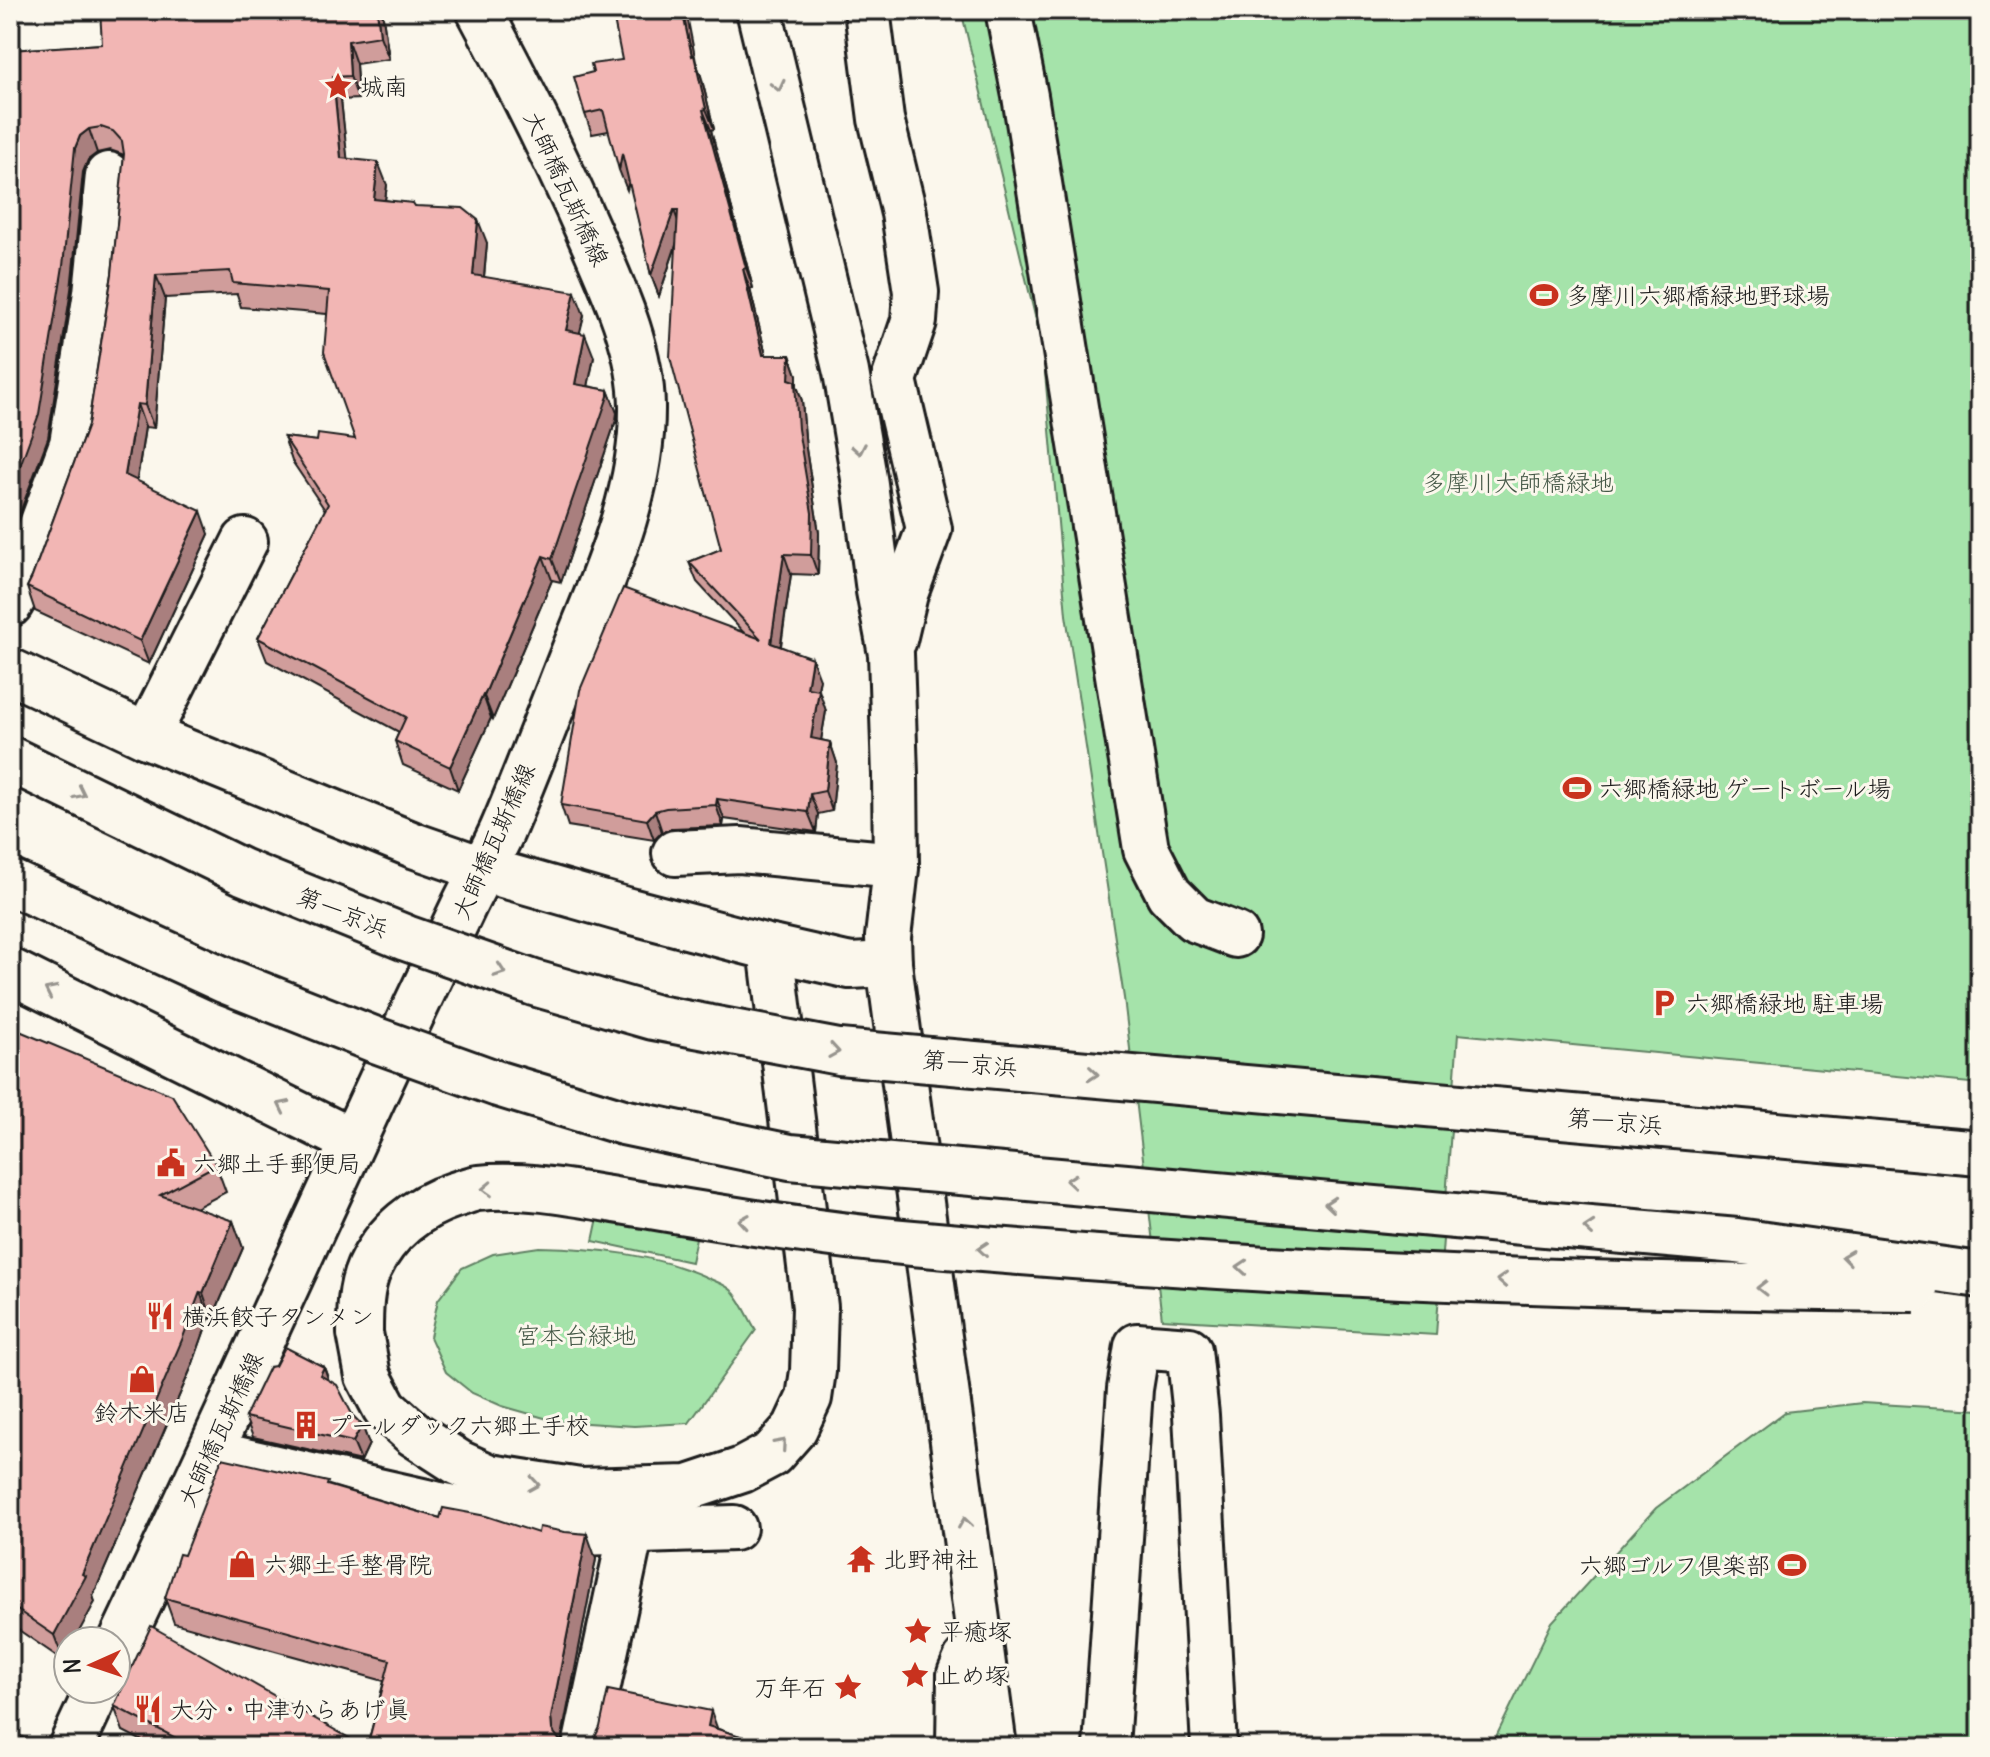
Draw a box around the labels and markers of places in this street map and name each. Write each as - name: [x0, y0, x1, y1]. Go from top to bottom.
- place icon: 城南: [323, 71, 353, 101]
- place label: 城南: [360, 71, 408, 101]
- sports icon: 多摩川六郷橋緑地野球場: [1529, 280, 1559, 310]
- place label: 多摩川六郷橋緑地野球場: [1566, 280, 1830, 310]
- sports icon: 六郷橋緑地 ゲートボール場: [1562, 773, 1592, 803]
- place label: 六郷橋緑地 ゲートボール場: [1599, 773, 1891, 803]
- parking icon: 六郷橋緑地 駐車場: [1649, 988, 1679, 1018]
- place label: 六郷橋緑地 駐車場: [1686, 988, 1884, 1018]
- public building icon: 六郷土手郵便局: [156, 1148, 186, 1178]
- place label: 六郷土手郵便局: [193, 1148, 361, 1178]
- restaurant icon: 横浜餃子タンメン: [145, 1301, 175, 1331]
- place label: 横浜餃子タンメン: [182, 1301, 374, 1331]
- shop icon: 鈴木米店: [127, 1364, 157, 1394]
- place label: 鈴木米店: [94, 1397, 190, 1427]
- building icon: プールダック六郷土手校: [291, 1410, 321, 1440]
- place label: プールダック六郷土手校: [328, 1410, 590, 1440]
- temple icon: 北野神社: [846, 1544, 876, 1574]
- place label: 北野神社: [883, 1544, 979, 1574]
- shop icon: 六郷土手整骨院: [227, 1549, 257, 1579]
- place label: 六郷土手整骨院: [264, 1549, 432, 1579]
- place label: 六郷ゴルフ倶楽部: [1579, 1550, 1770, 1580]
- sports icon: 六郷ゴルフ倶楽部: [1777, 1550, 1807, 1580]
- place icon: 平癒塚: [903, 1616, 933, 1646]
- place label: 平癒塚: [940, 1616, 1012, 1646]
- place icon: 止め塚: [900, 1660, 930, 1690]
- place label: 止め塚: [937, 1660, 1009, 1690]
- place label: 万年石: [754, 1672, 826, 1702]
- place icon: 万年石: [833, 1672, 863, 1702]
- restaurant icon: 大分・中津からあげ眞: [133, 1694, 163, 1724]
- place label: 大分・中津からあげ眞: [170, 1694, 410, 1724]

